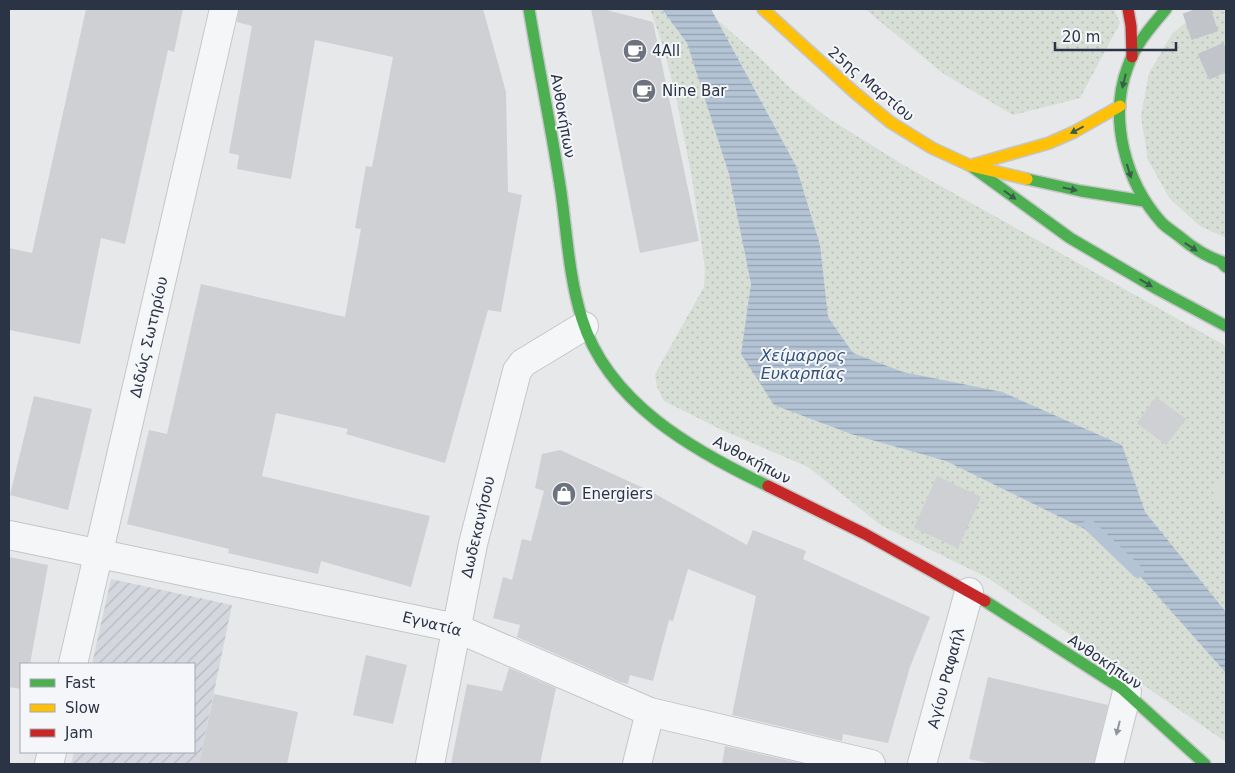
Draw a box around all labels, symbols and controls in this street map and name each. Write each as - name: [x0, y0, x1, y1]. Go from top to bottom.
- scale bar: [1055, 20, 1176, 52]
- text: 20 m: [1062, 28, 1100, 46]
- cafe icon: 4All: [622, 38, 648, 64]
- place label: 4All: [652, 42, 680, 60]
- street label: 25ης Μαρτίου: [824, 43, 918, 125]
- street label: Ανθοκήπων: [547, 72, 579, 160]
- one-way arrow: [1120, 74, 1128, 89]
- cafe icon: Nine Bar: [631, 78, 657, 104]
- place label: Nine Bar: [662, 82, 727, 100]
- one-way arrow: [1070, 126, 1084, 134]
- one-way arrow: [1125, 164, 1133, 179]
- one-way arrow: [1062, 185, 1078, 193]
- one-way arrow: [1003, 189, 1016, 200]
- one-way arrow: [1184, 242, 1198, 251]
- street label: Διδώς Σωτηρίου: [126, 275, 172, 399]
- one-way arrow: [1140, 279, 1153, 288]
- water label: Χείμαρρος Ευκαρπίας: [759, 346, 846, 383]
- street label: Ανθοκήπων: [710, 432, 794, 488]
- street label: Δωδεκανήσου: [458, 474, 498, 580]
- shop icon: Energiers: [551, 481, 577, 507]
- place label: Energiers: [582, 485, 653, 503]
- street label: Εγνατία: [400, 608, 464, 640]
- street label: Αγίου Ραφαήλ: [924, 625, 968, 731]
- street label: Ανθοκήπων: [1065, 631, 1145, 693]
- legend: [20, 663, 195, 753]
- text: Fast: [65, 674, 95, 692]
- text: Slow: [65, 699, 100, 717]
- one-way arrow: [1113, 721, 1121, 736]
- text: Jam: [64, 724, 93, 742]

